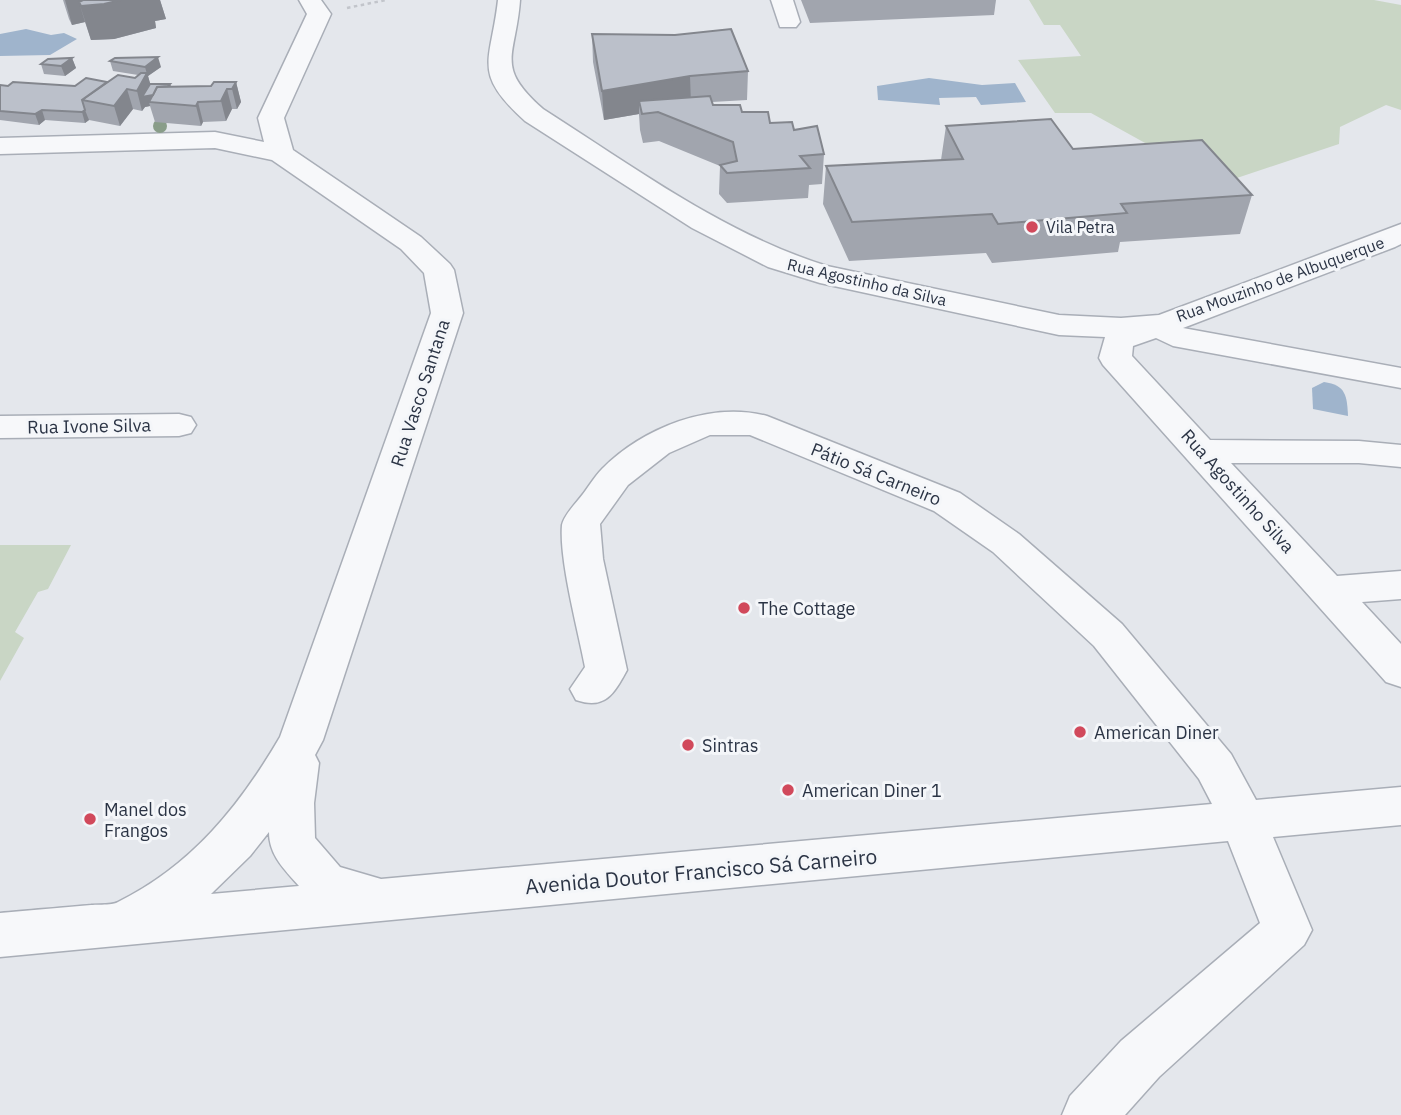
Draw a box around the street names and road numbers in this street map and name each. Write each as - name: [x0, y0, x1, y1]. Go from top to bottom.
- street label: Rua Mouzinho de Albuquerque: [1173, 232, 1387, 326]
- street label: Rua Agostinho da Silva: [785, 254, 949, 310]
- street label: Rua Vasco Santana: [385, 316, 455, 470]
- street label: Rua Ivone Silva: [27, 413, 152, 439]
- street label: Rua Agostinho Silva: [1176, 424, 1300, 558]
- street label: Pátio Sá Carneiro: [808, 437, 944, 511]
- street label: Avenida Doutor Francisco Sá Carneiro: [524, 842, 878, 900]

